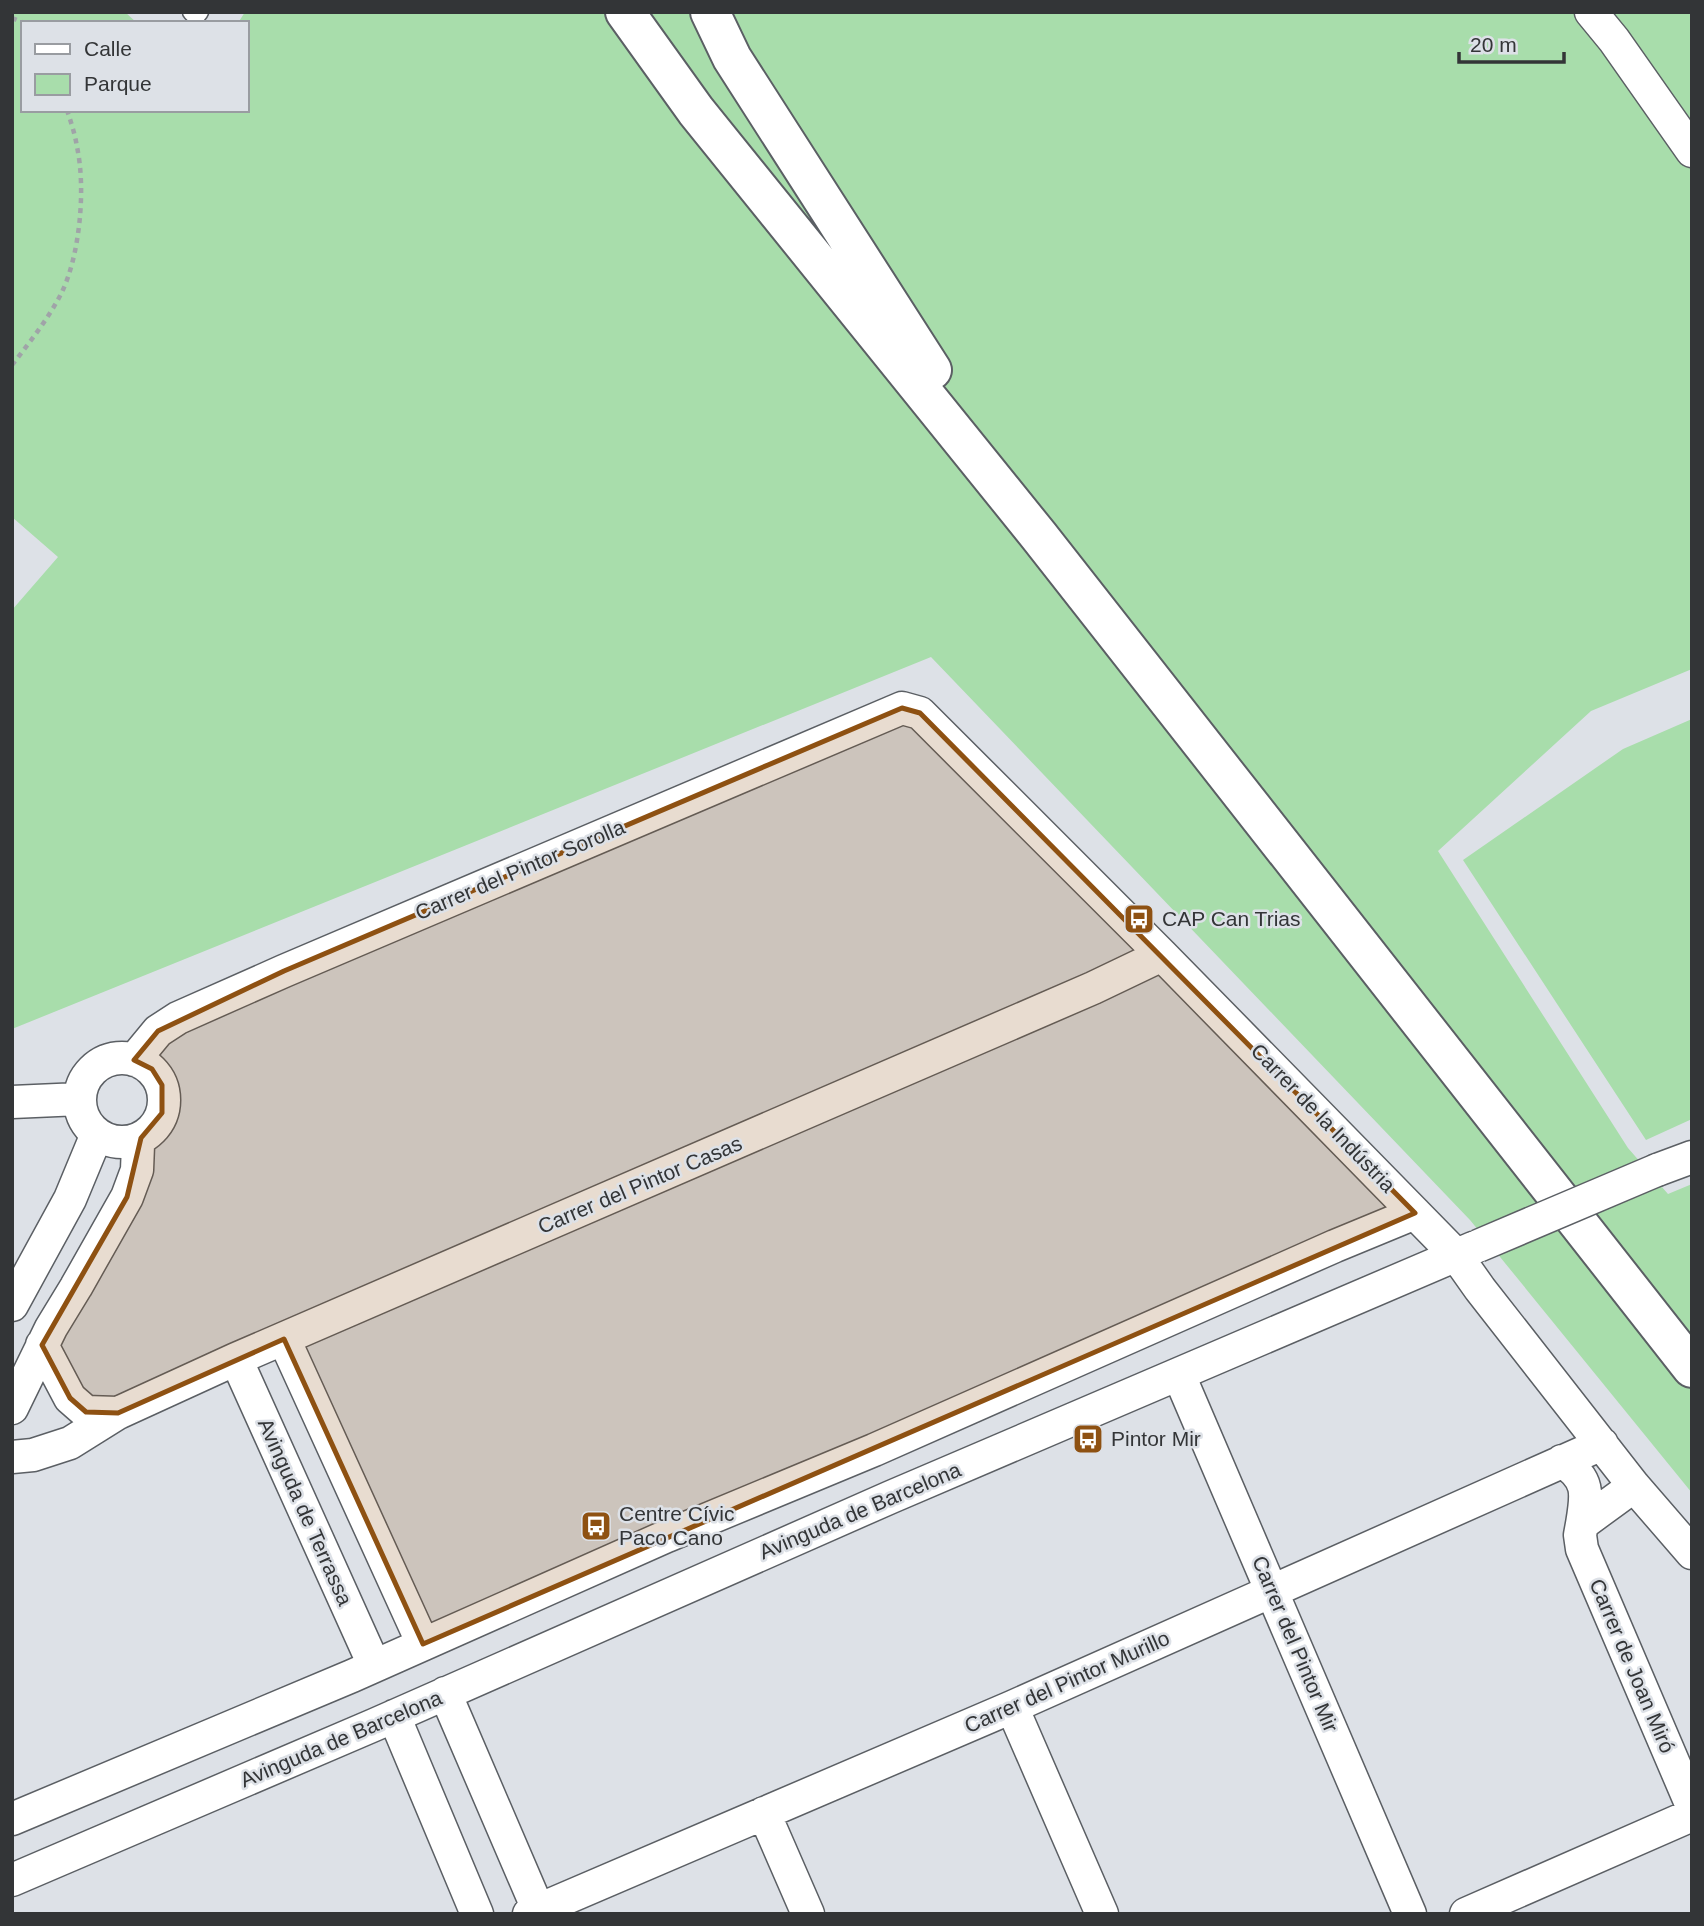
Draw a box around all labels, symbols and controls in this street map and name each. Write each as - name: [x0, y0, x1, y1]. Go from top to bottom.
- legend: [21, 21, 248, 112]
- scale bar: [1459, 21, 1564, 65]
- text: 20 m: [1470, 33, 1517, 56]
- text: Calle: [84, 37, 132, 60]
- text: Parque: [84, 72, 152, 95]
- street label: Carrer del Pintor Sorolla: [412, 815, 628, 924]
- bus stop icon: CAP Can Trias: [1122, 902, 1156, 936]
- place label: CAP Can Trias: [1162, 907, 1301, 930]
- street label: Carrer de la Indústria: [1247, 1039, 1400, 1197]
- street label: Carrer del Pintor Casas: [534, 1131, 745, 1238]
- street label: Avinguda de Terrassa: [254, 1415, 357, 1609]
- bus stop icon: Pintor Mir: [1071, 1422, 1105, 1456]
- place label: Pintor Mir: [1111, 1427, 1201, 1450]
- street label: Avinguda de Barcelona: [756, 1457, 964, 1563]
- place label: Centre Cívic Paco Cano: [619, 1502, 735, 1549]
- bus stop icon: Centre Cívic Paco Cano: [579, 1509, 613, 1543]
- street label: Carrer del Pintor Mir: [1248, 1552, 1343, 1735]
- street label: Carrer de Joan Miró: [1585, 1575, 1680, 1756]
- street label: Carrer del Pintor Murillo: [961, 1626, 1173, 1737]
- street label: Avinguda de Barcelona: [237, 1685, 445, 1791]

